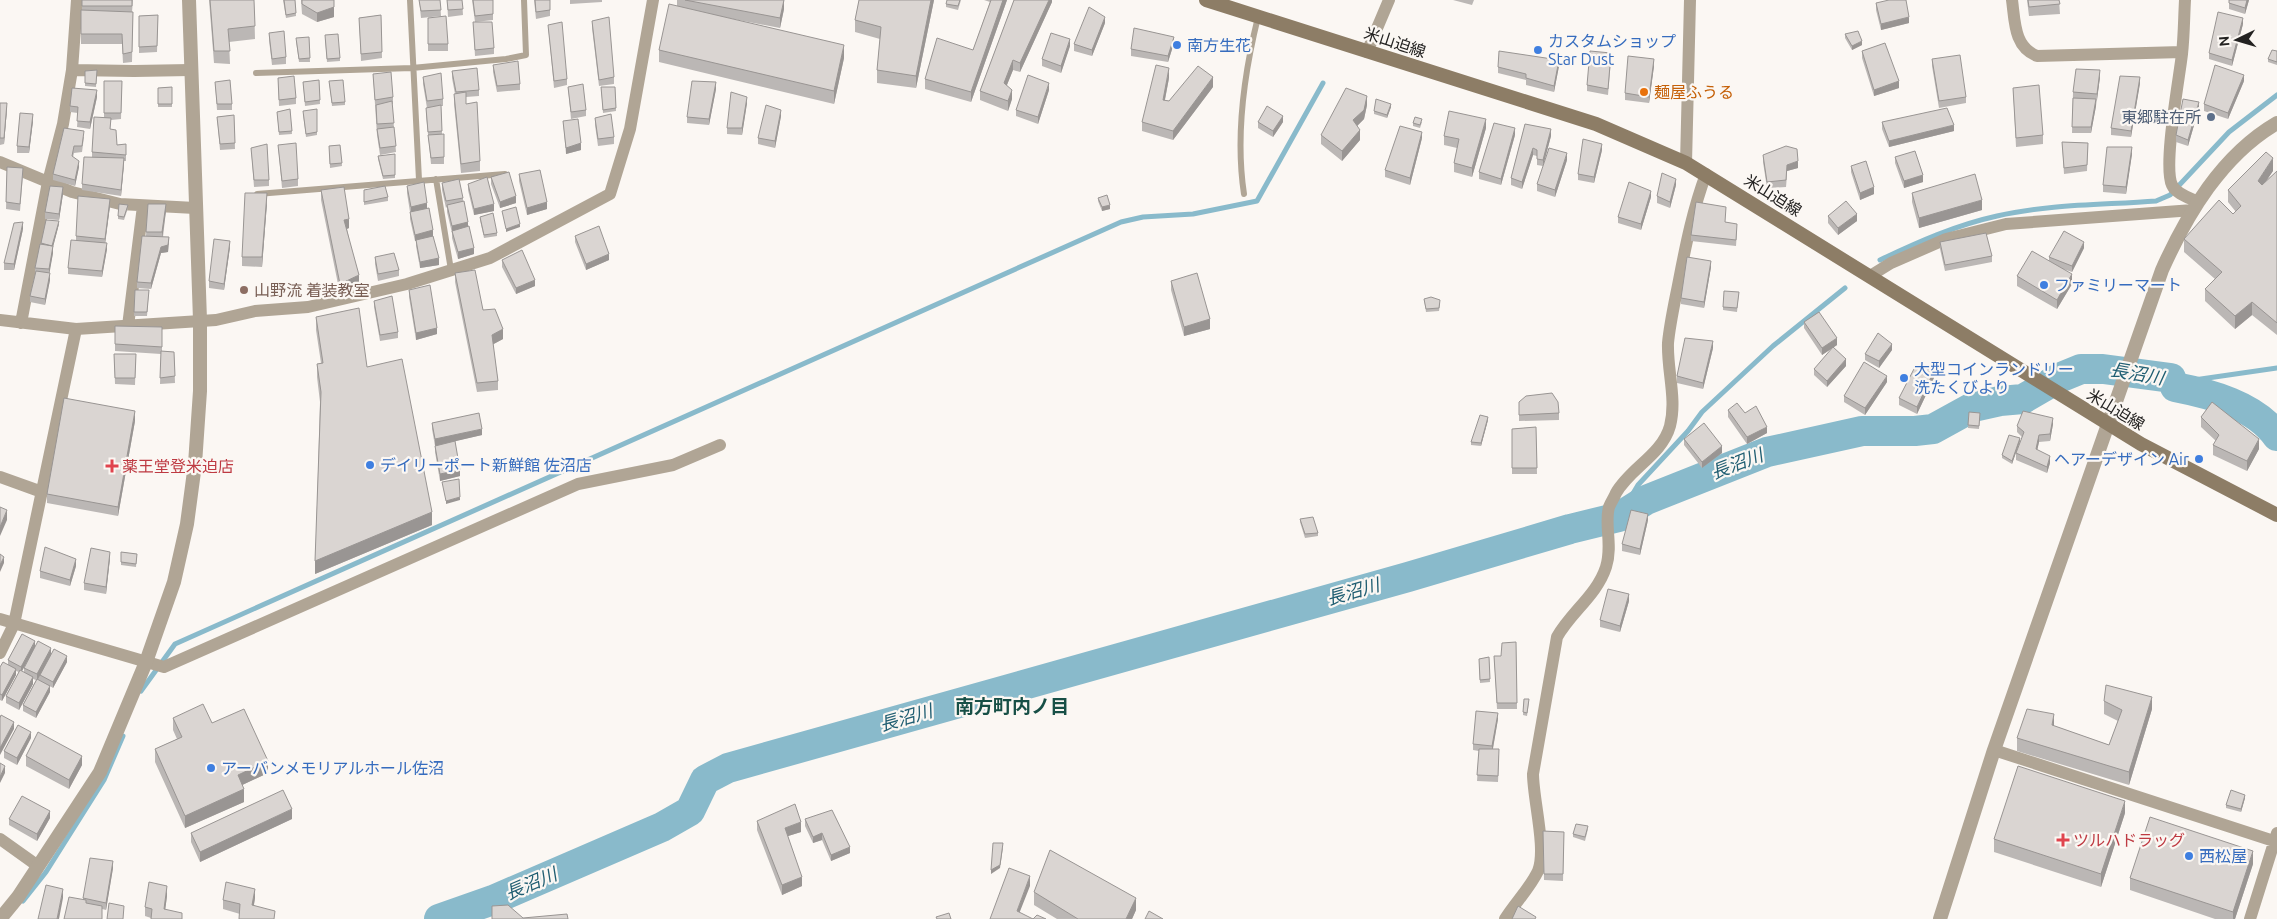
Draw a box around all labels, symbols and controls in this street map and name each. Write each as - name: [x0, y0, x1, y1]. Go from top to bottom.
- north arrow: [2212, 15, 2262, 65]
- street label: 米山迫線: [1362, 24, 1428, 60]
- place label: カスタムショップ Star Dust: [1548, 32, 1676, 68]
- text: N: [2216, 35, 2232, 47]
- place label: 南方生花: [1187, 36, 1251, 54]
- marker: 南方生花: [1171, 39, 1183, 51]
- marker: カスタムショップ Star Dust: [1532, 44, 1544, 56]
- place label: 麺屋ふうる: [1654, 83, 1734, 101]
- marker: 麺屋ふうる: [1638, 86, 1650, 98]
- place label: 東郷駐在所: [2121, 108, 2201, 126]
- marker: 東郷駐在所: [2205, 111, 2217, 123]
- street label: 米山迫線: [1741, 170, 1805, 220]
- place label: ファミリーマート: [2054, 276, 2182, 294]
- marker: ファミリーマート: [2038, 279, 2050, 291]
- place label: 山野流 着装教室: [254, 281, 370, 299]
- marker: 山野流 着装教室: [238, 284, 250, 296]
- water label: 長沼川: [2109, 358, 2167, 388]
- place label: 大型コインランドリー 洗たくびより: [1914, 360, 2074, 396]
- marker: 大型コインランドリー 洗たくびより: [1898, 372, 1910, 384]
- street label: 米山迫線: [2084, 385, 2148, 433]
- water label: 長沼川: [1708, 443, 1767, 482]
- place label: ヘアーデザイン Air: [2054, 450, 2189, 468]
- marker: ヘアーデザイン Air: [2193, 453, 2205, 465]
- place label: デイリーポート新鮮館 佐沼店: [380, 456, 592, 474]
- place label: 薬王堂登米迫店: [122, 457, 234, 475]
- marker: デイリーポート新鮮館 佐沼店: [364, 459, 376, 471]
- marker: 薬王堂登米迫店: [106, 460, 118, 472]
- water label: 長沼川: [1324, 573, 1383, 608]
- district label: 南方町内ノ目: [955, 695, 1069, 717]
- water label: 長沼川: [877, 699, 936, 734]
- place label: アーバンメモリアルホール佐沼: [221, 759, 444, 777]
- marker: アーバンメモリアルホール佐沼: [205, 762, 217, 774]
- place label: ツルハドラッグ: [2073, 831, 2185, 849]
- marker: ツルハドラッグ: [2057, 834, 2069, 846]
- place label: 西松屋: [2199, 847, 2247, 865]
- marker: 西松屋: [2183, 850, 2195, 862]
- water label: 長沼川: [502, 863, 561, 903]

